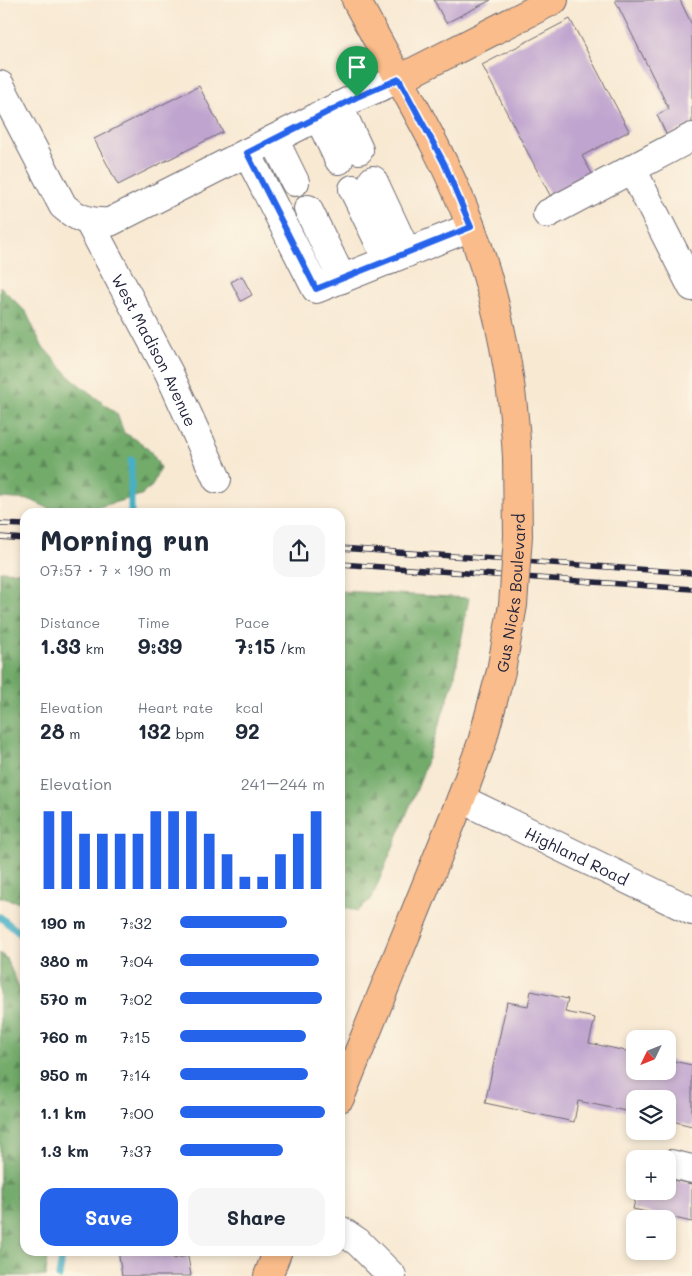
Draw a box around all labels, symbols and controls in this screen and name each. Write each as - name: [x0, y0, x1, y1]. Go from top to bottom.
- pin: [336, 46, 378, 97]
- icon: arrive: [343, 53, 371, 81]
- street label: West Madison Avenue: [108, 270, 202, 430]
- street label: Gus Nicks Boulevard: [491, 513, 529, 674]
- text: Morning run: [40, 522, 209, 558]
- button: share: [273, 525, 325, 577]
- text: 07:57 · 7 × 190 m: [40, 559, 171, 580]
- text: Distance: [40, 613, 100, 632]
- text: Time: [138, 613, 170, 632]
- text: Pace: [235, 613, 270, 632]
- text: 1.33: [40, 632, 81, 659]
- text: 9:39: [138, 632, 182, 659]
- text: 7:15: [235, 632, 275, 659]
- text: km: [81, 639, 104, 658]
- text: /km: [275, 639, 306, 658]
- text: Elevation: [40, 698, 103, 717]
- text: Heart rate: [138, 698, 213, 717]
- text: kcal: [235, 698, 263, 717]
- text: 28: [40, 717, 65, 744]
- text: 132: [138, 717, 171, 744]
- text: 92: [235, 717, 260, 744]
- text: m: [65, 724, 80, 743]
- text: bpm: [171, 724, 205, 743]
- text: Elevation: [40, 773, 112, 794]
- text: 241–244 m: [241, 773, 325, 794]
- street label: Highland Road: [522, 821, 632, 889]
- text: 190 m: [40, 912, 85, 933]
- text: 7:32: [120, 912, 152, 933]
- text: 380 m: [40, 950, 88, 971]
- text: 7:04: [120, 950, 153, 971]
- text: 570 m: [40, 988, 87, 1009]
- text: 7:02: [120, 988, 153, 1009]
- text: 760 m: [40, 1026, 87, 1047]
- text: 7:15: [120, 1026, 150, 1047]
- north arrow: [626, 1030, 676, 1080]
- map controls: [626, 1030, 676, 1260]
- text: 950 m: [40, 1064, 88, 1085]
- text: 7:14: [120, 1064, 150, 1085]
- button: layers: [626, 1090, 676, 1140]
- text: 1.1 km: [40, 1102, 86, 1123]
- text: 7:00: [120, 1102, 154, 1123]
- text: 1.3 km: [40, 1140, 89, 1161]
- text: 7:37: [120, 1140, 152, 1161]
- button: +: [626, 1150, 676, 1200]
- button: Save: [40, 1188, 178, 1246]
- button: Share: [188, 1188, 325, 1246]
- button: −: [626, 1210, 676, 1260]

